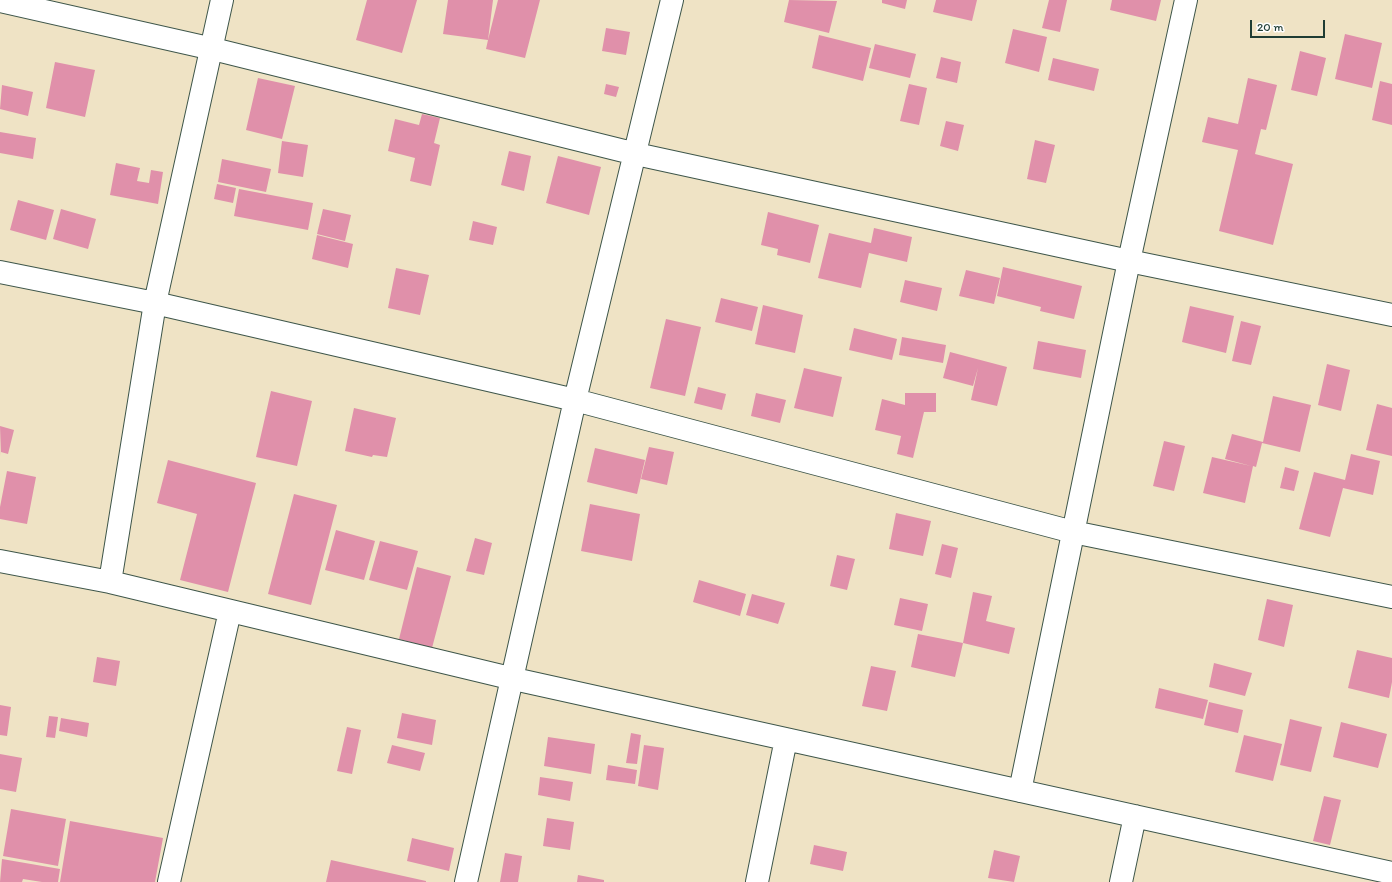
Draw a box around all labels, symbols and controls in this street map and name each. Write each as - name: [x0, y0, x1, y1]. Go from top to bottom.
- scale bar: [1252, 12, 1327, 38]
- text: 20 m: [1257, 20, 1284, 34]

